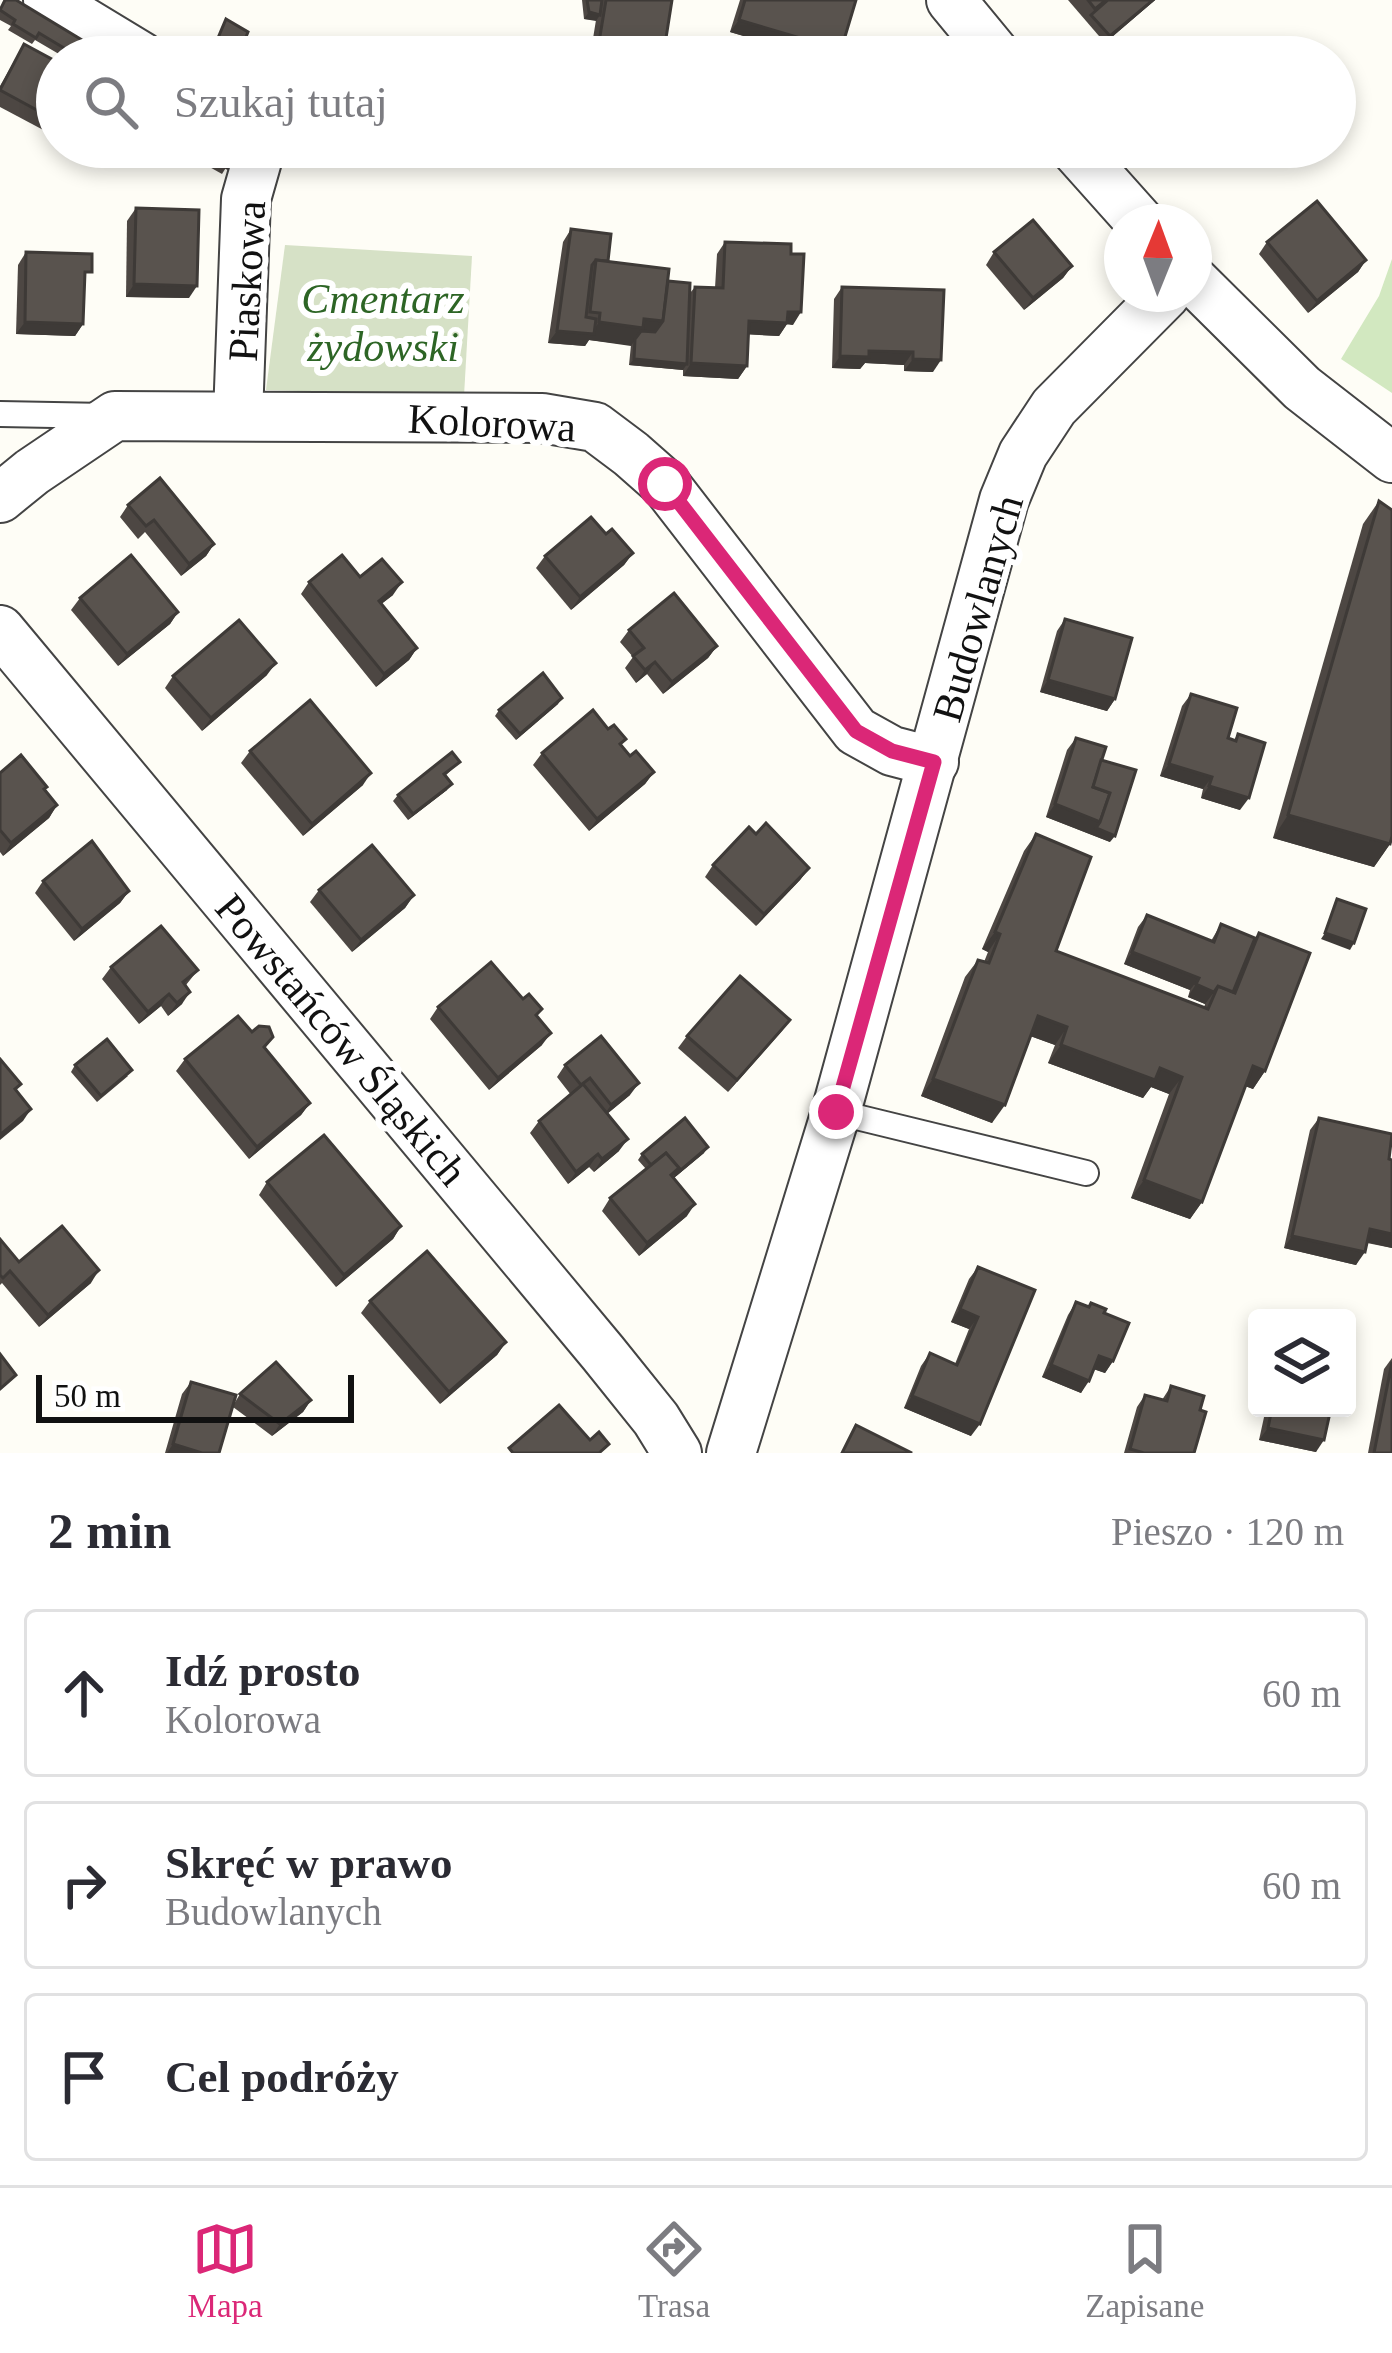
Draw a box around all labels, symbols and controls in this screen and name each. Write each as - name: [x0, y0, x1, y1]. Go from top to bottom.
- search box: [36, 36, 1356, 168]
- icon: search: [78, 69, 144, 135]
- text: Szukaj tutaj: [174, 77, 388, 127]
- street label: Piaskowa: [220, 199, 274, 363]
- north arrow: [1104, 204, 1212, 312]
- park label: Cmentarz żydowski: [301, 276, 465, 370]
- street label: Kolorowa: [407, 396, 577, 450]
- route start: [638, 457, 692, 511]
- street label: Budowlanych: [924, 490, 1032, 727]
- street label: Powstańców Śląskich: [206, 885, 476, 1194]
- route end: [809, 1085, 863, 1139]
- map controls: [1248, 1309, 1356, 1417]
- button: layers: [1248, 1309, 1356, 1417]
- scale bar: [36, 1369, 354, 1422]
- text: 50 m: [54, 1378, 121, 1414]
- text: 2 min: [48, 1503, 171, 1559]
- text: Pieszo · 120 m: [1111, 1510, 1344, 1553]
- text: Idź prosto: [165, 1646, 360, 1696]
- icon: ahead: [51, 1660, 117, 1726]
- text: 60 m: [1262, 1672, 1341, 1715]
- text: Kolorowa: [165, 1698, 321, 1741]
- text: Skręć w prawo: [165, 1838, 452, 1888]
- icon: right: [51, 1852, 117, 1918]
- text: 60 m: [1262, 1864, 1341, 1907]
- text: Budowlanych: [165, 1890, 382, 1933]
- icon: arrive: [51, 2044, 117, 2110]
- text: Cel podróży: [165, 2052, 399, 2102]
- tab: Mapa: [188, 2216, 263, 2325]
- tab: Trasa: [638, 2216, 710, 2325]
- tab: Zapisane: [1085, 2216, 1204, 2325]

